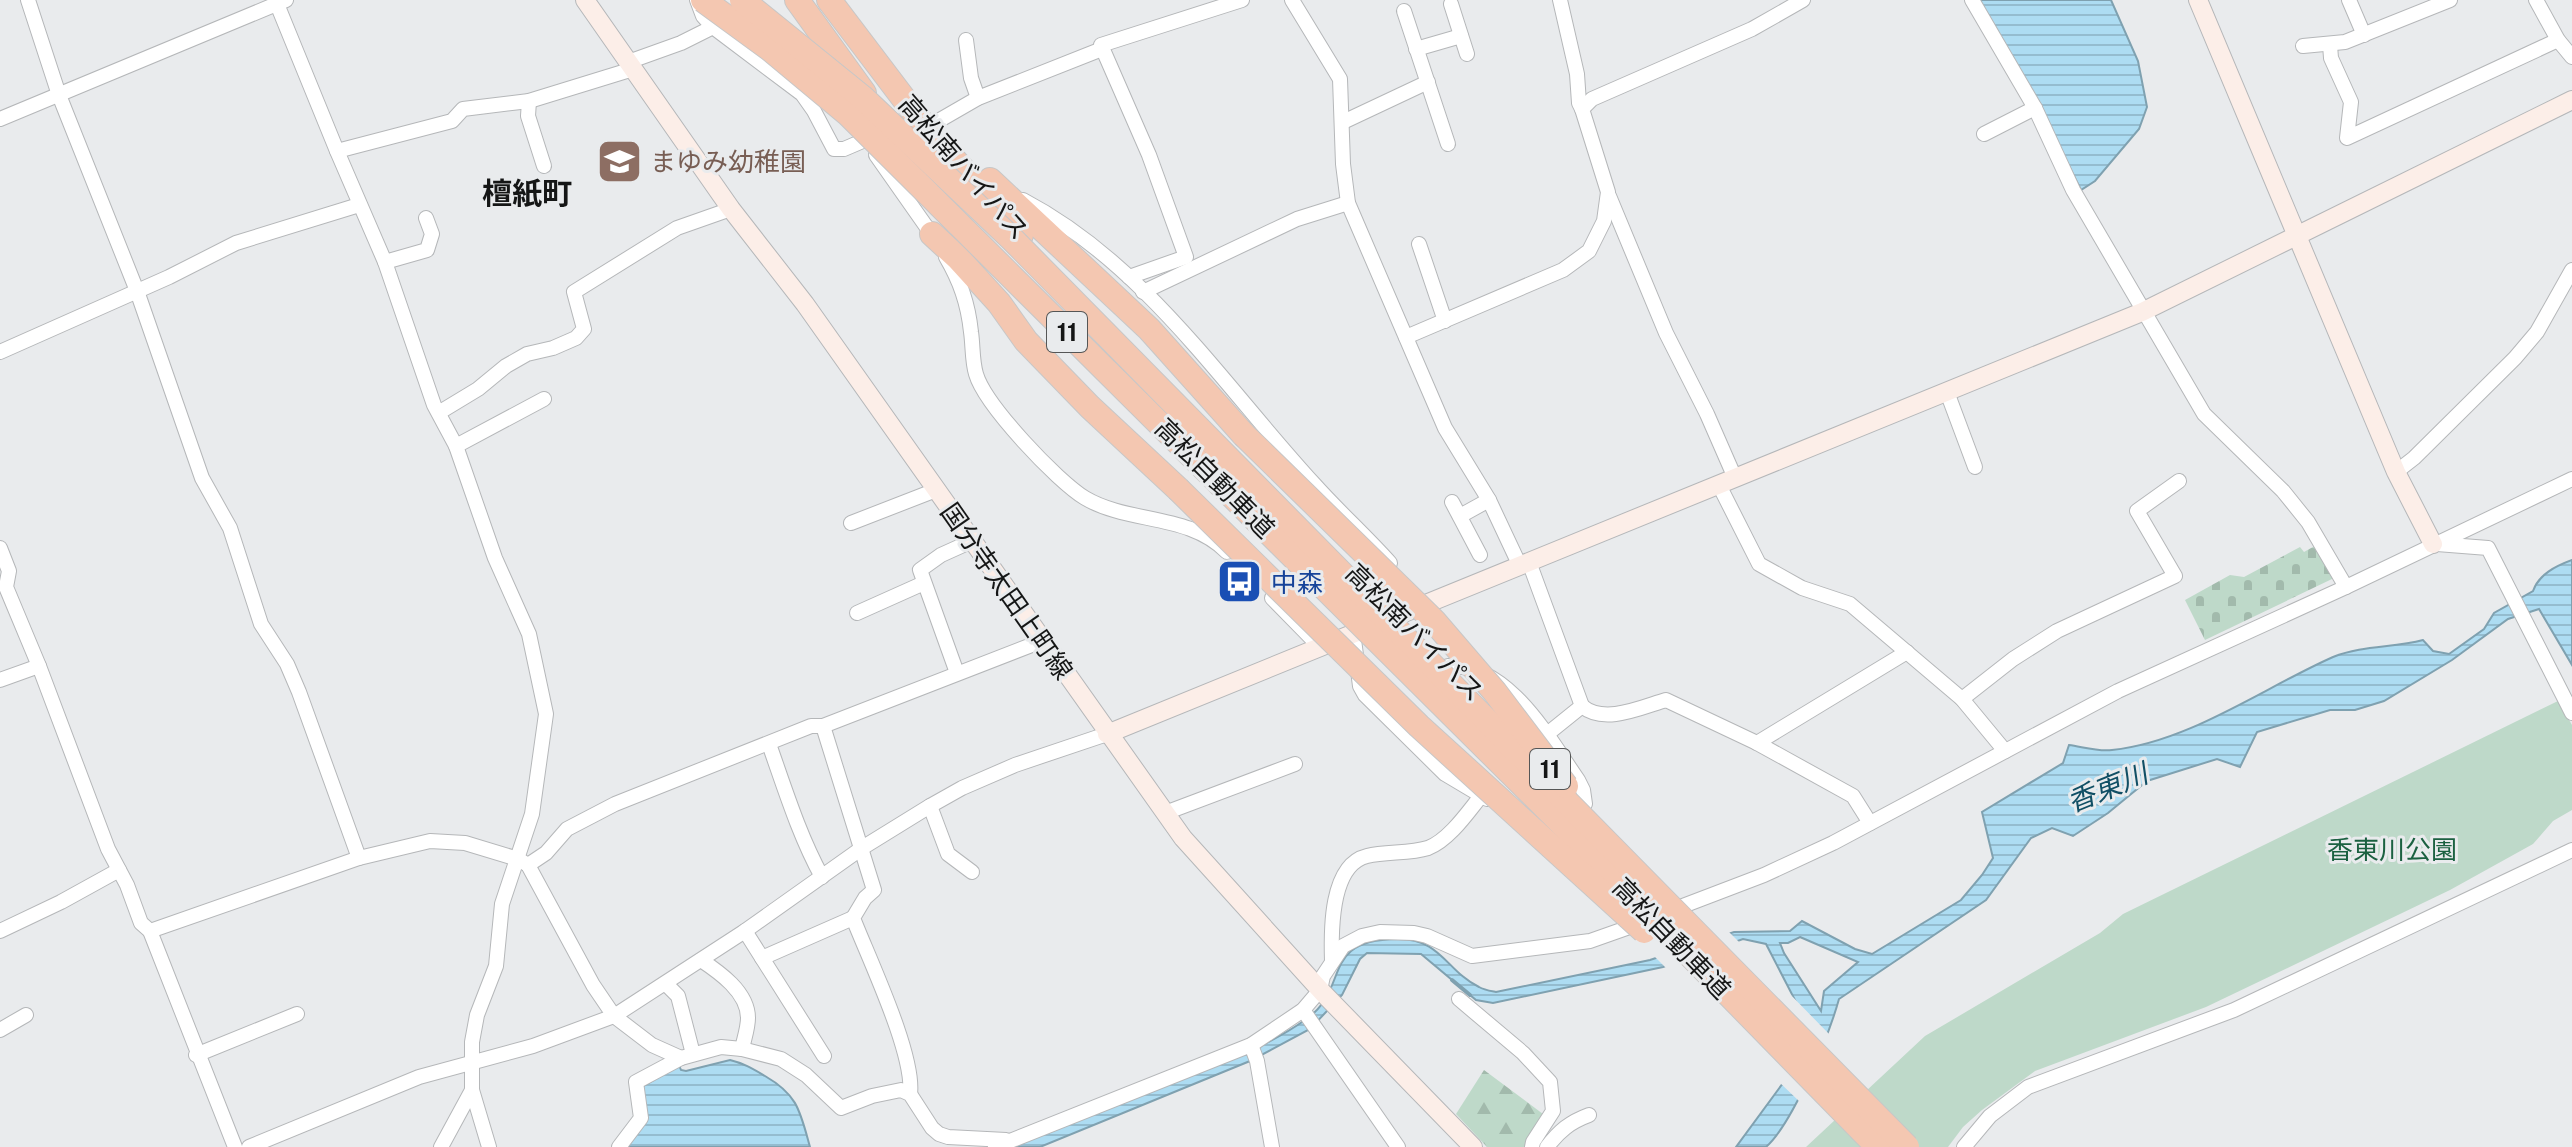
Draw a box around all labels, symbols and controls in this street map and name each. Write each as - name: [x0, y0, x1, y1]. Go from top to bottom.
- street label: 高松南バイパス: [893, 88, 1035, 246]
- school or university icon: まゆみ幼稚園: [595, 137, 643, 185]
- place label: まゆみ幼稚園: [650, 146, 806, 177]
- district label: 檀紙町: [482, 175, 572, 211]
- road number: 11: [1047, 312, 1087, 352]
- street label: 高松自動車道: [1149, 412, 1281, 544]
- street label: 国分寺太田上町線: [935, 497, 1079, 685]
- street label: 高松南バイパス: [1340, 557, 1490, 707]
- bus stop icon: 中森: [1216, 558, 1264, 606]
- place label: 中森: [1271, 567, 1323, 598]
- road number: 11: [1530, 749, 1570, 789]
- water label: 香東川: [2062, 755, 2155, 818]
- park label: 香東川公園: [2327, 834, 2457, 865]
- street label: 高松自動車道: [1607, 871, 1737, 1005]

